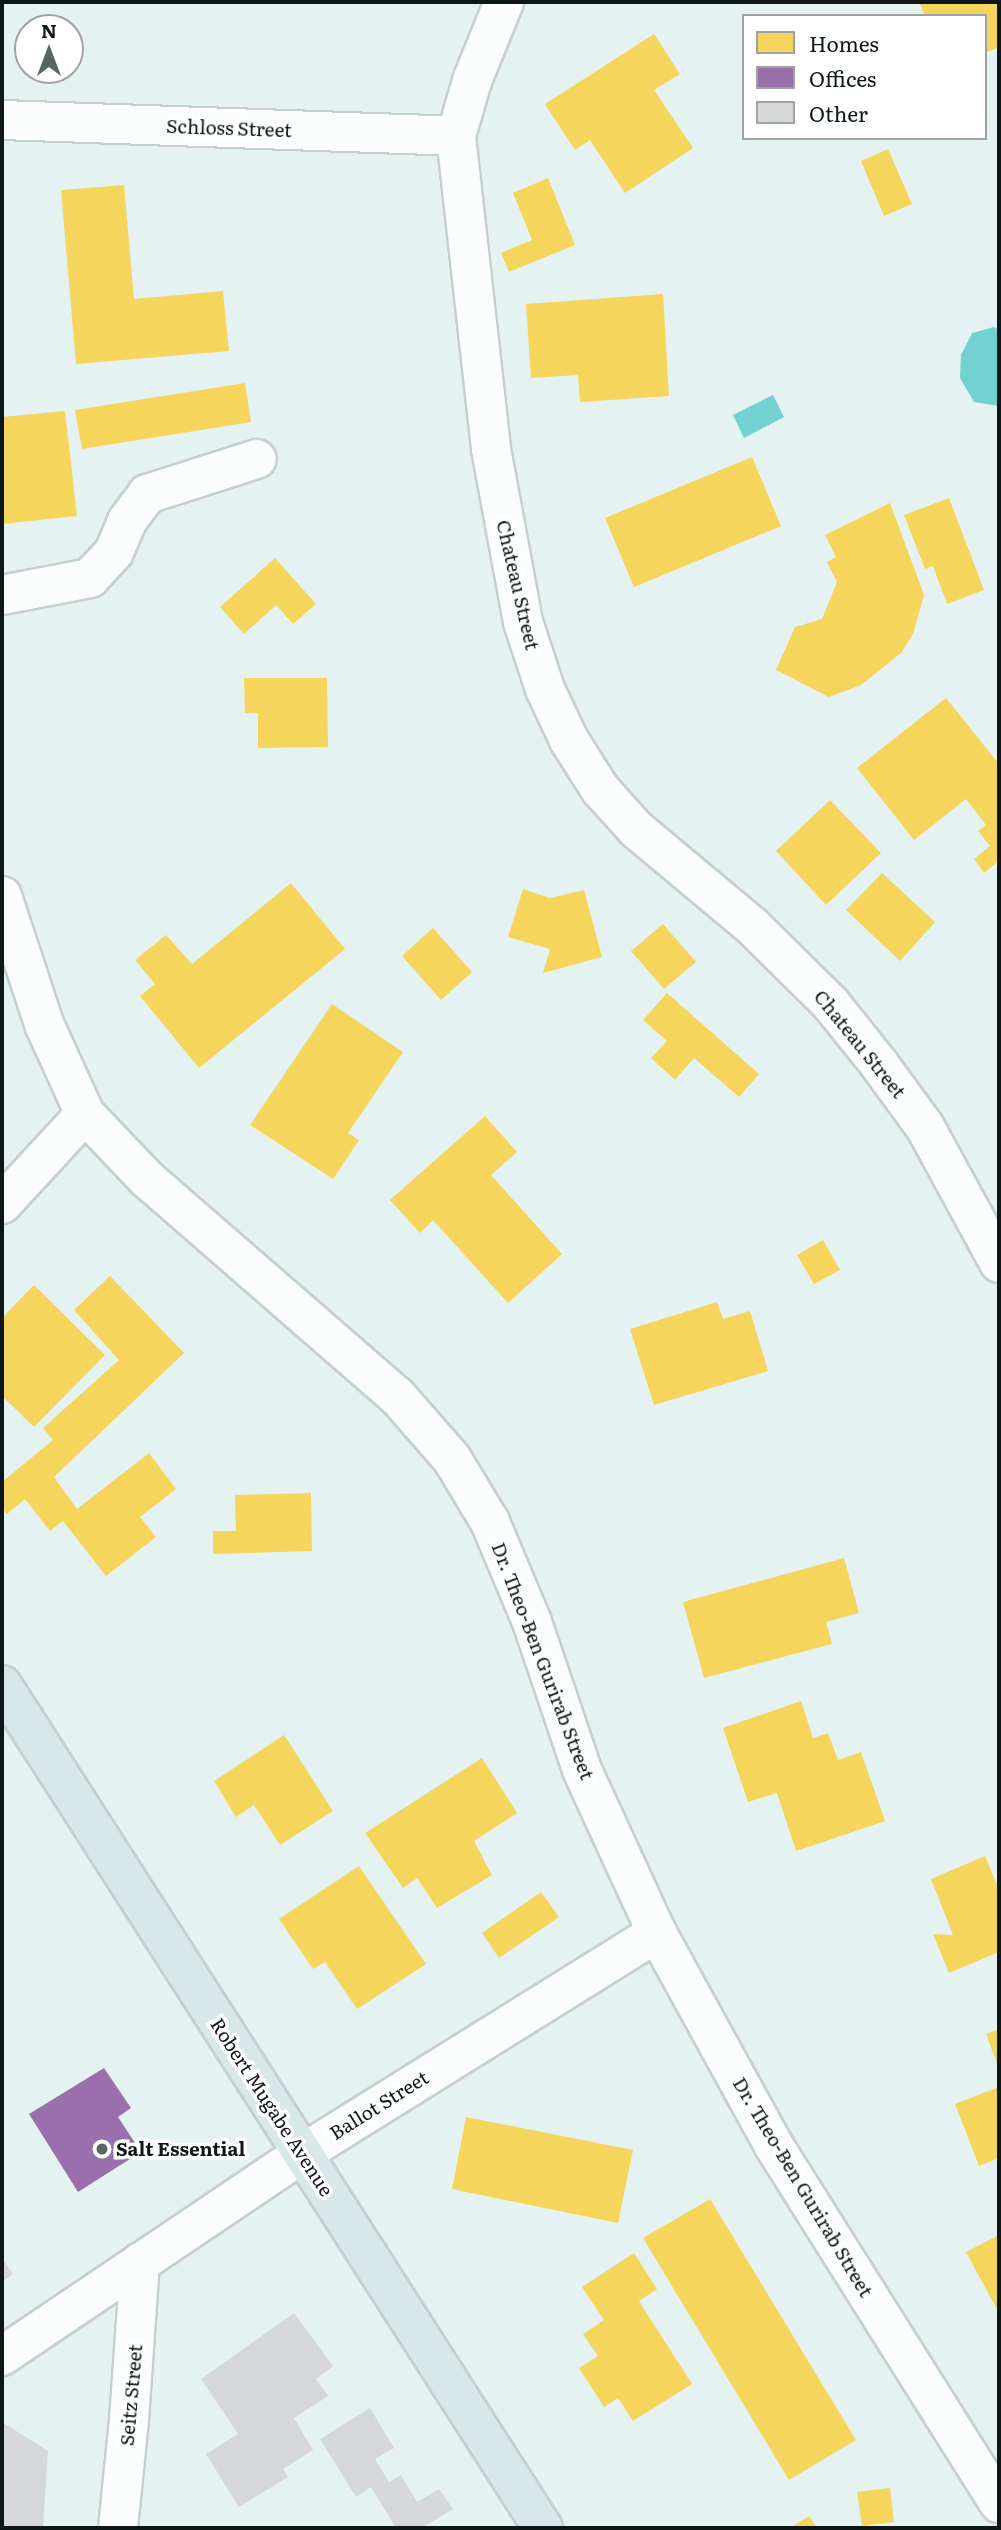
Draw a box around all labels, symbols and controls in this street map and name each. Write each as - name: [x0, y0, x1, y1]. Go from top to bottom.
- north arrow: [14, 14, 84, 84]
- legend: [742, 14, 987, 140]
- text: N: [41, 16, 57, 44]
- text: Homes: [809, 27, 879, 58]
- text: Offices: [809, 62, 876, 93]
- text: Other: [809, 97, 868, 128]
- street label: Schloss Street: [166, 114, 292, 142]
- street label: Chateau Street: [492, 518, 544, 652]
- street label: Chateau Street: [809, 985, 911, 1103]
- street label: Dr. Theo-Ben Gurirab Street: [487, 1539, 599, 1783]
- street label: Robert Mugabe Avenue: [206, 2014, 338, 2200]
- street label: Ballot Street: [325, 2066, 433, 2144]
- street label: Dr. Theo-Ben Gurirab Street: [728, 2073, 878, 2301]
- place label: Salt Essential: [116, 2138, 245, 2160]
- marker: Salt Essential: [94, 2141, 110, 2157]
- street label: Seitz Street: [115, 2343, 147, 2447]

